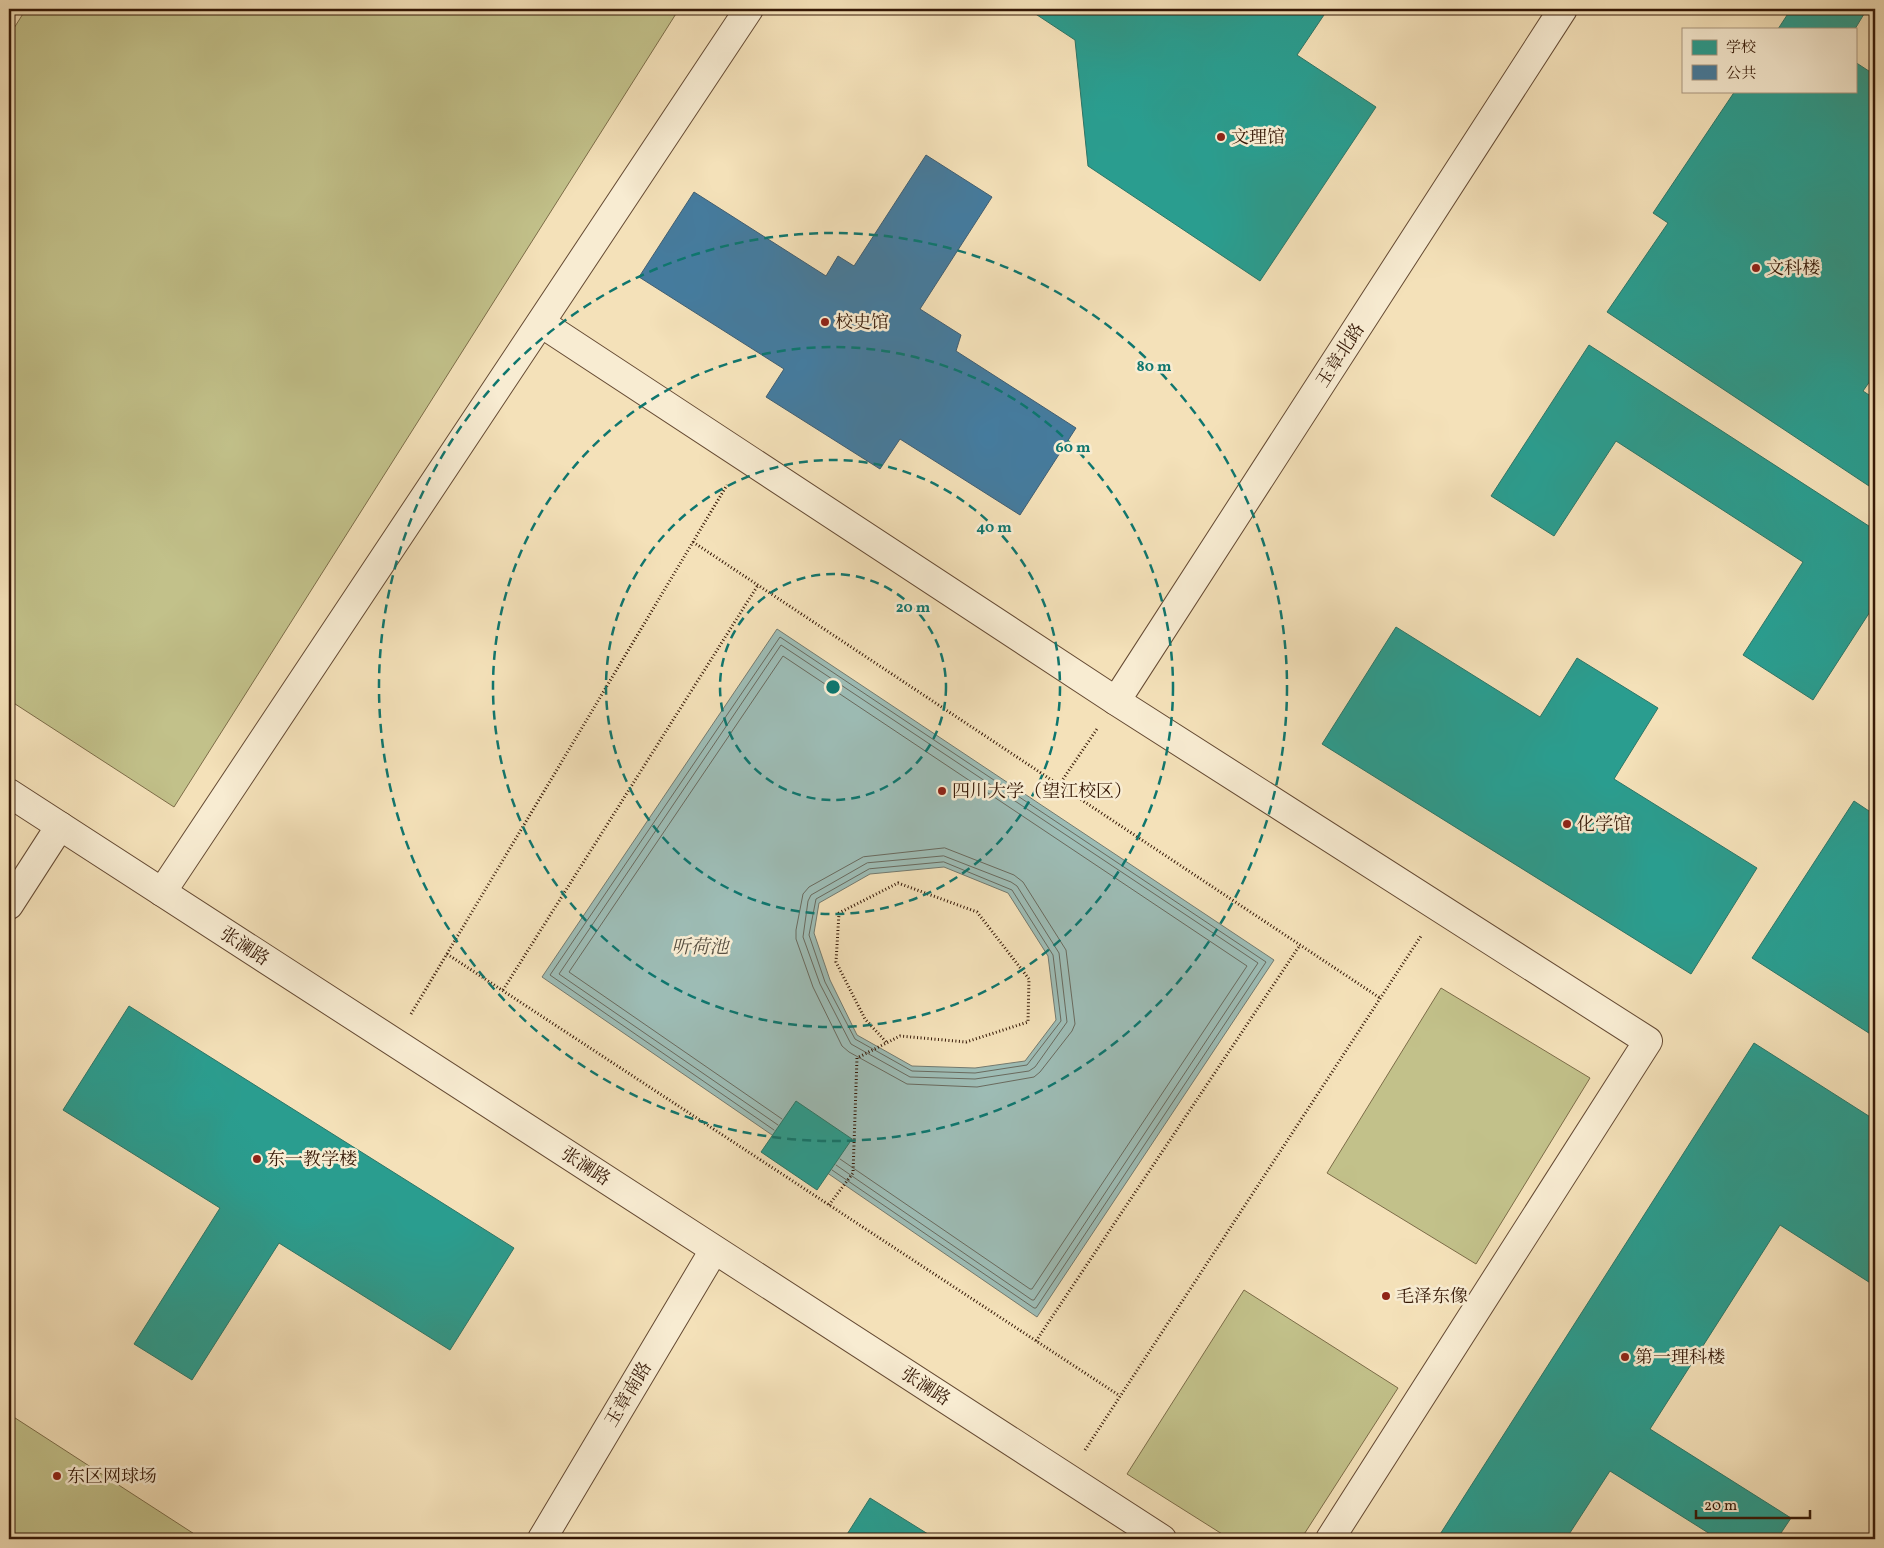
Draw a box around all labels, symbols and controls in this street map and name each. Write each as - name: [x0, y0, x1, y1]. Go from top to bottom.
- legend: [1682, 28, 1856, 92]
- text: 学校: [1726, 38, 1756, 59]
- text: 公共: [1726, 64, 1756, 85]
- place label: 文理馆: [1231, 126, 1285, 151]
- marker: 文理馆: [1215, 131, 1227, 143]
- place label: 文科楼: [1766, 257, 1820, 282]
- marker: 文科楼: [1750, 262, 1762, 274]
- place label: 校史馆: [835, 311, 889, 336]
- marker: 校史馆: [819, 316, 831, 328]
- street label: 玉章北路: [1311, 319, 1371, 393]
- text: 80 m: [1137, 357, 1172, 378]
- text: 60 m: [1056, 438, 1091, 459]
- text: 40 m: [976, 518, 1012, 539]
- text: 20 m: [896, 598, 931, 619]
- centre of rings: [824, 678, 842, 696]
- place label: 四川大学（望江校区）: [952, 780, 1132, 805]
- marker: 四川大学（望江校区）: [936, 785, 948, 797]
- place label: 化学馆: [1577, 813, 1631, 838]
- marker: 化学馆: [1561, 818, 1573, 830]
- street label: 张澜路: [215, 922, 274, 972]
- water label: 听荷池: [671, 935, 730, 961]
- street label: 张澜路: [556, 1142, 615, 1192]
- place label: 东一教学楼: [267, 1148, 357, 1173]
- marker: 东一教学楼: [251, 1153, 263, 1165]
- place label: 毛泽东像: [1396, 1285, 1468, 1310]
- marker: 毛泽东像: [1380, 1290, 1392, 1302]
- place label: 第一理科楼: [1635, 1346, 1725, 1371]
- marker: 第一理科楼: [1619, 1351, 1631, 1363]
- street label: 玉章南路: [600, 1357, 659, 1432]
- street label: 张澜路: [896, 1362, 955, 1412]
- place label: 东区网球场: [67, 1465, 157, 1490]
- marker: 东区网球场: [51, 1470, 63, 1482]
- scale bar: [1696, 1488, 1810, 1520]
- text: 20 m: [1704, 1496, 1737, 1517]

